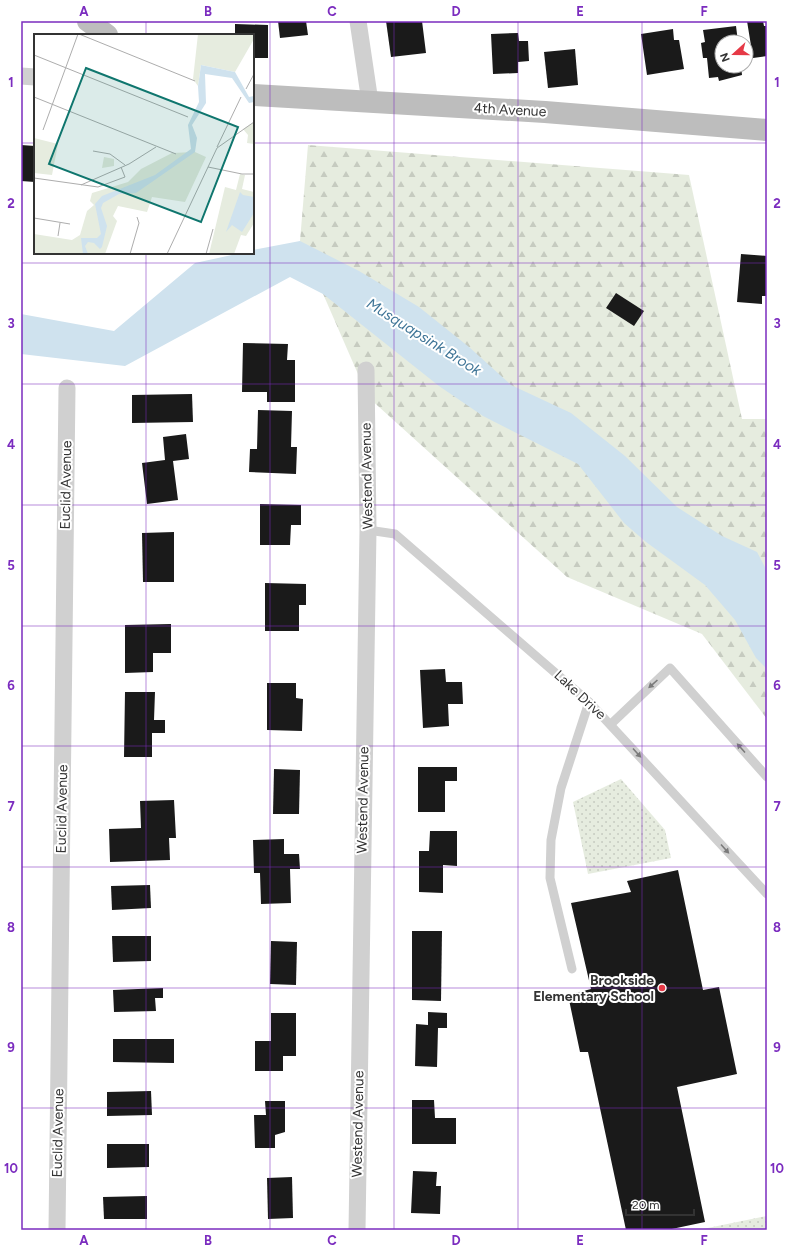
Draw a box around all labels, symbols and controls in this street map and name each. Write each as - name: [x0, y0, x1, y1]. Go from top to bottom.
- text: A: [79, 4, 89, 19]
- text: B: [204, 4, 212, 19]
- text: C: [327, 4, 337, 19]
- text: D: [451, 4, 461, 19]
- text: E: [576, 4, 584, 19]
- text: F: [700, 4, 708, 19]
- inset map: [34, 34, 254, 254]
- north arrow: [714, 34, 754, 74]
- text: N: [718, 51, 733, 64]
- text: 1: [8, 75, 14, 90]
- text: 1: [774, 75, 780, 90]
- street label: 4th Avenue: [473, 100, 547, 120]
- text: 2: [7, 196, 15, 211]
- text: 2: [773, 196, 781, 211]
- water label: Musquapsink Brook: [363, 294, 485, 380]
- text: 3: [7, 316, 15, 331]
- text: 3: [773, 316, 781, 331]
- street label: Westend Avenue: [358, 422, 376, 530]
- text: 4: [7, 437, 15, 452]
- text: 4: [773, 437, 781, 452]
- street label: Euclid Avenue: [57, 440, 75, 530]
- text: 5: [7, 558, 15, 573]
- text: 5: [773, 558, 781, 573]
- street label: Lake Drive: [551, 667, 610, 723]
- text: 6: [7, 678, 15, 693]
- text: 6: [773, 678, 781, 693]
- one-way arrow: [648, 679, 657, 688]
- one-way arrow: [736, 743, 746, 753]
- street label: Westend Avenue: [354, 746, 372, 854]
- one-way arrow: [632, 748, 641, 757]
- street label: Euclid Avenue: [53, 764, 71, 854]
- text: 7: [7, 799, 15, 814]
- text: 7: [773, 799, 781, 814]
- one-way arrow: [720, 843, 729, 854]
- text: 8: [7, 920, 15, 935]
- text: 8: [773, 920, 781, 935]
- place label: Brookside Elementary School: [533, 972, 654, 1005]
- marker: Brookside Elementary School: [657, 983, 667, 993]
- text: 9: [7, 1040, 15, 1055]
- text: 9: [773, 1040, 781, 1055]
- street label: Westend Avenue: [349, 1070, 367, 1178]
- street label: Euclid Avenue: [49, 1088, 67, 1178]
- text: 10: [4, 1161, 18, 1176]
- text: 10: [770, 1161, 784, 1176]
- scale bar: [626, 1191, 694, 1217]
- text: 20 m: [632, 1198, 660, 1212]
- text: A: [79, 1233, 89, 1248]
- text: B: [204, 1233, 212, 1248]
- text: C: [327, 1233, 337, 1248]
- text: D: [451, 1233, 461, 1248]
- text: E: [576, 1233, 584, 1248]
- text: F: [700, 1233, 708, 1248]

